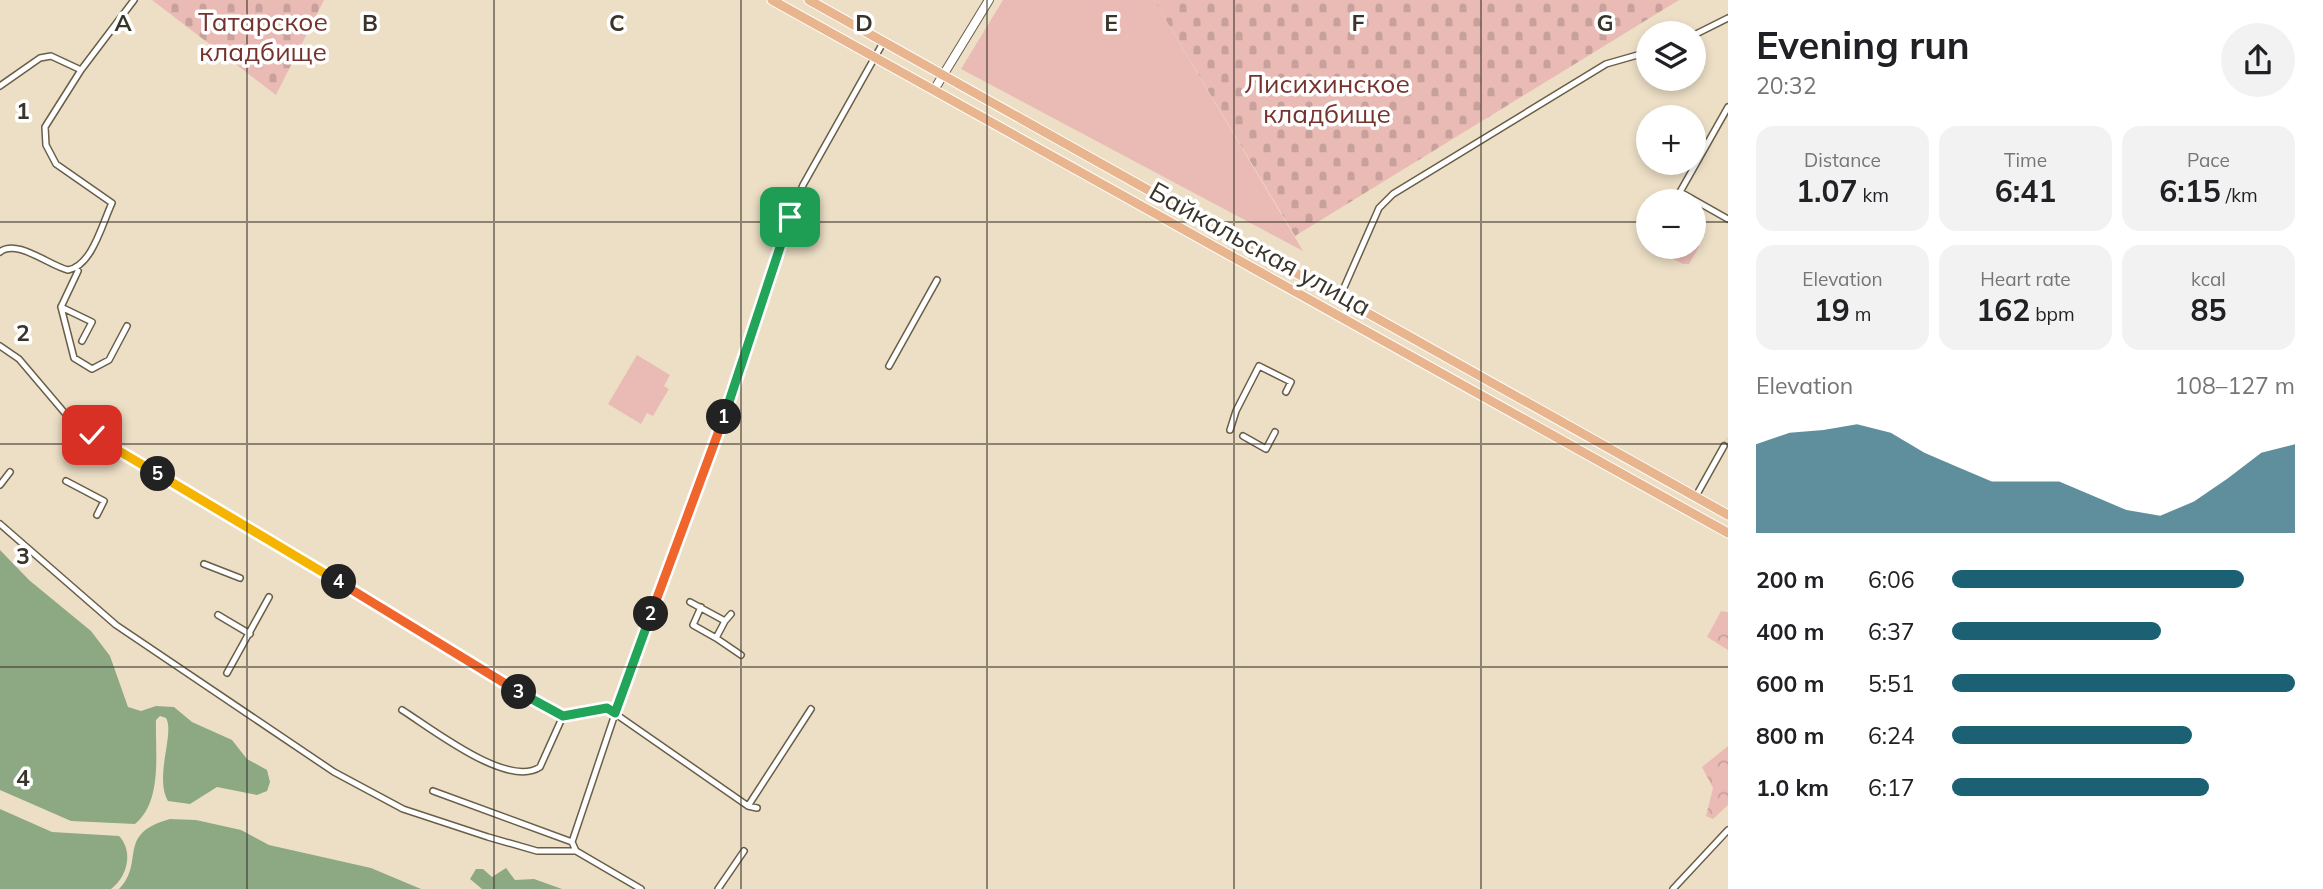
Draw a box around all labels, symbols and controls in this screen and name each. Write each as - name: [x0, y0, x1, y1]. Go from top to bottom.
- park label: Татарское кладбище: [198, 5, 328, 68]
- text: A: [114, 8, 132, 37]
- text: B: [362, 8, 378, 37]
- text: C: [609, 8, 625, 37]
- text: D: [855, 8, 873, 37]
- text: E: [1104, 8, 1118, 37]
- text: F: [1351, 8, 1365, 37]
- text: G: [1596, 8, 1614, 37]
- map controls: [1636, 21, 1706, 259]
- button: layers: [1636, 21, 1706, 91]
- text: Evening run: [1756, 21, 1970, 69]
- button: share: [2221, 23, 2295, 97]
- park label: Лисихинское кладбище: [1244, 67, 1410, 130]
- text: 20:32: [1756, 71, 1816, 100]
- text: 1: [16, 96, 30, 125]
- button: +: [1636, 105, 1706, 175]
- text: Distance: [1804, 148, 1881, 172]
- text: Time: [2004, 148, 2047, 172]
- text: Pace: [2187, 148, 2230, 172]
- text: 1.07: [1796, 172, 1858, 210]
- text: 6:41: [1995, 172, 2056, 210]
- text: 6:15: [2159, 172, 2221, 210]
- street label: Байкальская улица: [1144, 174, 1377, 323]
- text: km: [1858, 183, 1889, 207]
- text: /km: [2221, 183, 2258, 207]
- pin: [760, 187, 820, 247]
- button: −: [1636, 189, 1706, 259]
- icon: arrive: [771, 198, 809, 236]
- text: Elevation: [1802, 267, 1883, 291]
- text: Heart rate: [1980, 267, 2071, 291]
- text: kcal: [2191, 267, 2226, 291]
- text: 19: [1814, 291, 1850, 329]
- text: 162: [1976, 291, 2030, 329]
- text: 85: [2191, 291, 2227, 329]
- text: m: [1850, 302, 1871, 326]
- text: bpm: [2030, 302, 2075, 326]
- text: 2: [16, 318, 30, 347]
- text: Elevation: [1756, 371, 1853, 400]
- text: 108–127 m: [2174, 371, 2295, 400]
- pin: 1: [706, 400, 742, 434]
- text: 1: [718, 404, 729, 428]
- pin: [62, 405, 122, 465]
- icon: check: [73, 416, 111, 454]
- pin: 5: [140, 456, 176, 491]
- text: 5: [152, 461, 163, 485]
- text: 3: [16, 541, 30, 570]
- pin: 4: [322, 564, 356, 600]
- text: 200 m: [1756, 565, 1824, 594]
- text: 6:06: [1868, 565, 1915, 594]
- text: 4: [333, 569, 344, 593]
- pin: 2: [634, 596, 668, 632]
- text: 2: [645, 601, 656, 625]
- text: 400 m: [1756, 617, 1824, 646]
- text: 6:37: [1868, 617, 1915, 646]
- text: 600 m: [1756, 669, 1824, 698]
- text: 5:51: [1868, 669, 1915, 698]
- pin: 3: [502, 674, 536, 710]
- text: 3: [513, 679, 524, 703]
- text: 800 m: [1756, 721, 1824, 750]
- text: 6:24: [1868, 721, 1915, 750]
- text: 4: [16, 763, 30, 792]
- text: 1.0 km: [1756, 773, 1829, 802]
- text: 6:17: [1868, 773, 1915, 802]

